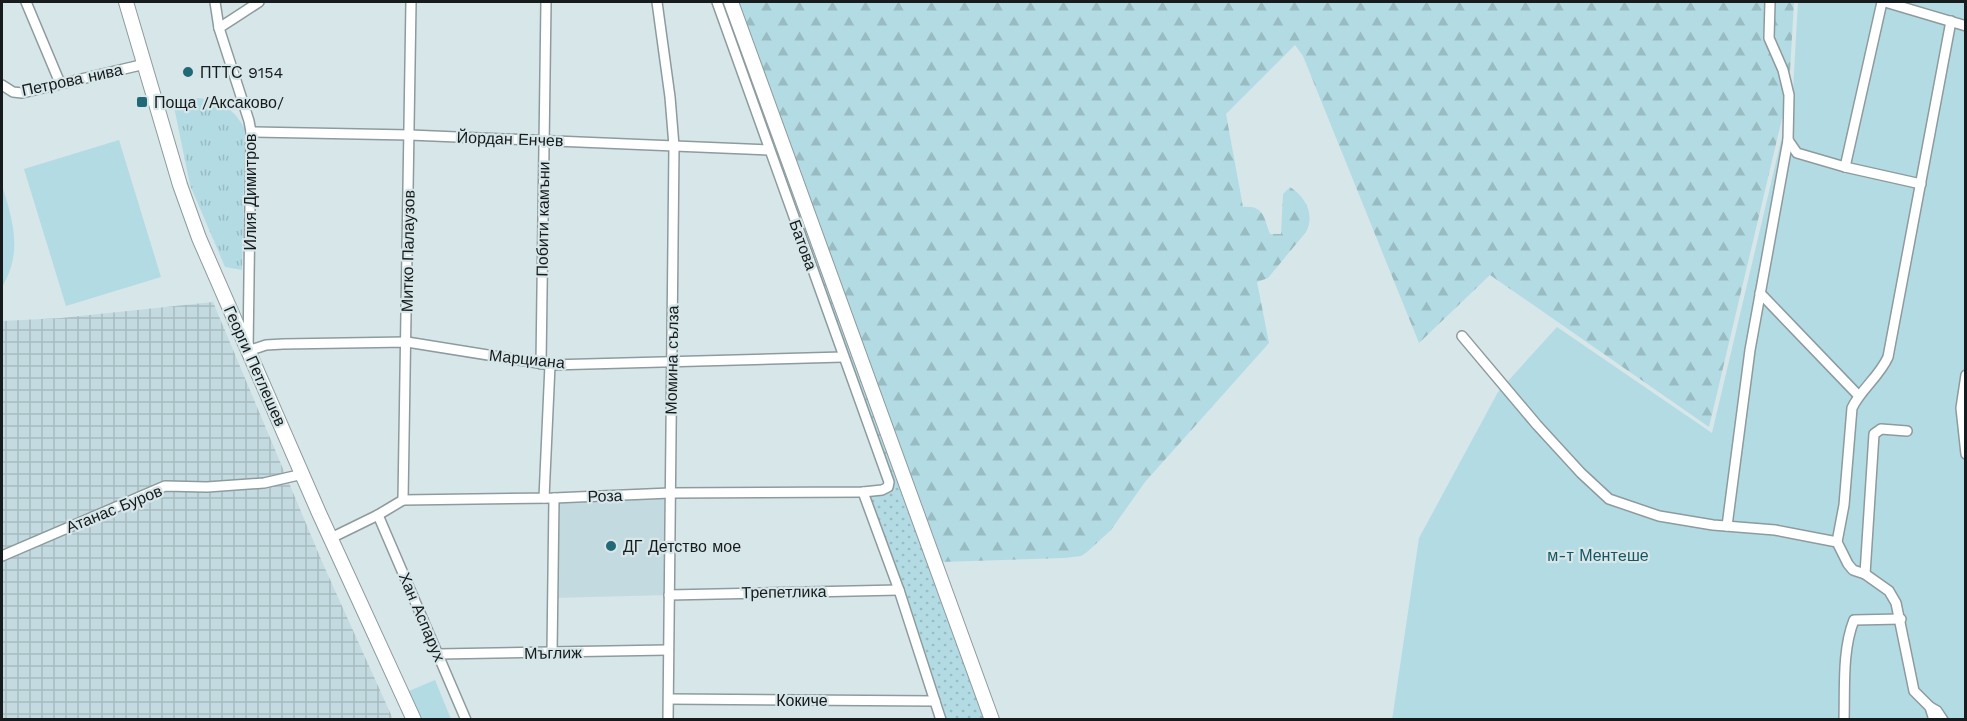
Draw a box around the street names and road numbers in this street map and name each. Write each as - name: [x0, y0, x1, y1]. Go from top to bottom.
- street label: Петрова нива: [20, 60, 124, 100]
- street label: Йордан Енчев: [456, 128, 564, 150]
- street label: Илия Димитров: [241, 133, 260, 251]
- street label: Побити камъни: [532, 161, 554, 277]
- street label: Митко Палаузов: [397, 190, 419, 312]
- street label: Батова: [785, 217, 821, 273]
- street label: Георги Петлешев: [220, 303, 290, 429]
- street label: Момина сълза: [662, 305, 682, 415]
- street label: Марциана: [488, 346, 566, 372]
- street label: Атанас Буров: [63, 481, 165, 537]
- street label: Роза: [587, 486, 623, 506]
- street label: Хан Аспарух: [395, 570, 449, 664]
- street label: Трепетлика: [741, 582, 827, 602]
- street label: Мъглиж: [524, 643, 582, 663]
- street label: Кокиче: [776, 691, 828, 710]

